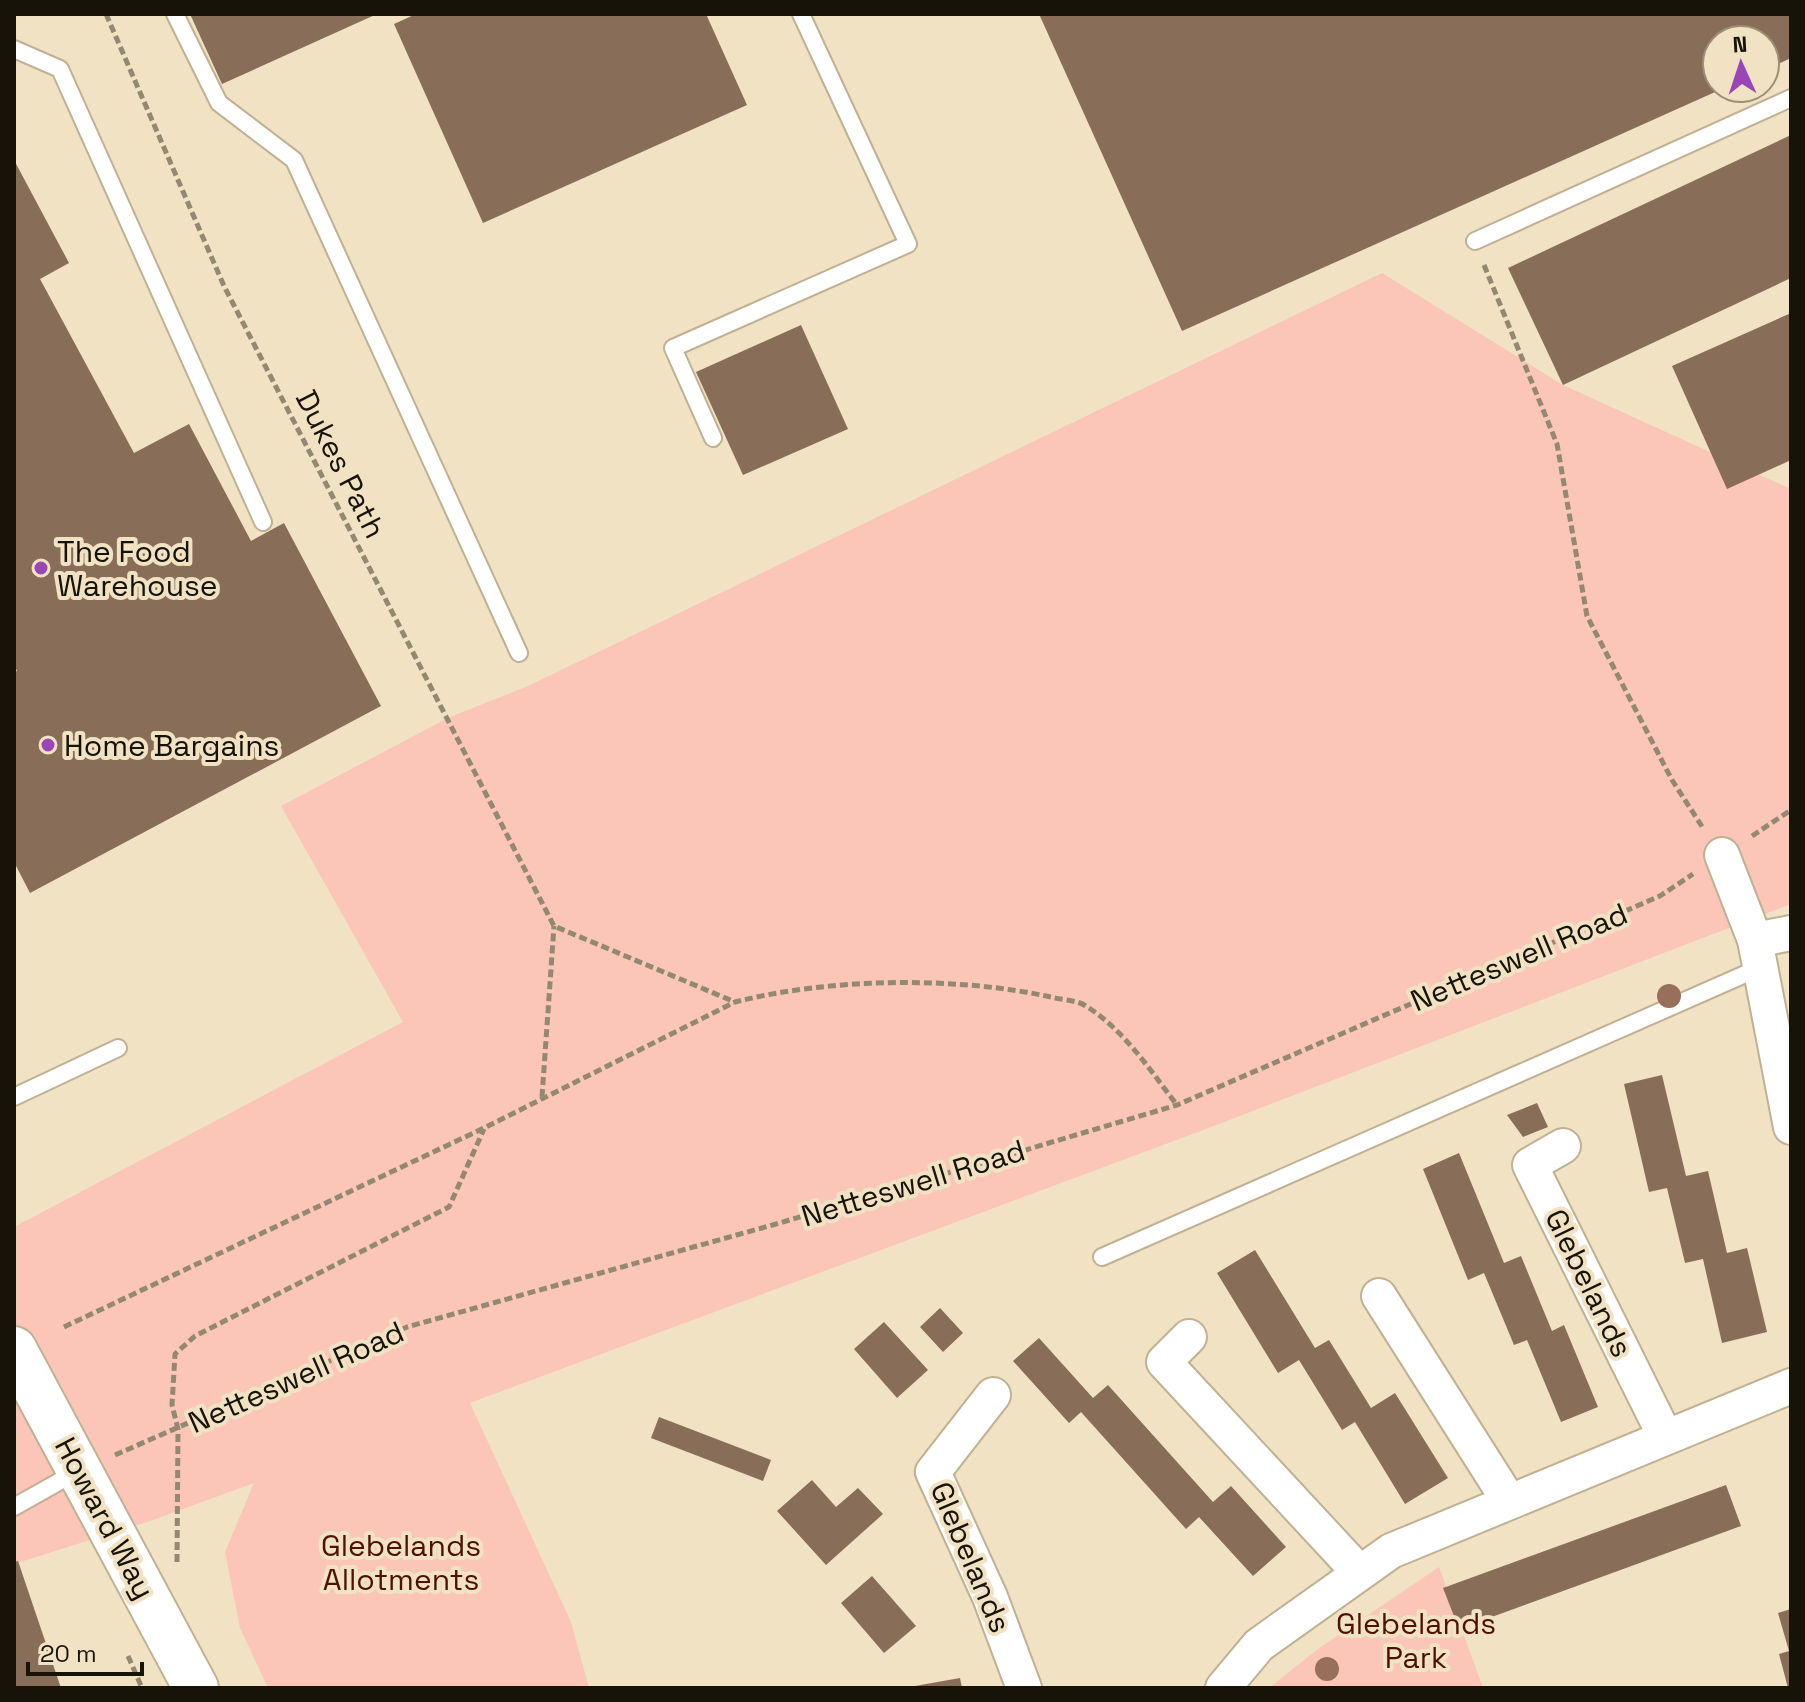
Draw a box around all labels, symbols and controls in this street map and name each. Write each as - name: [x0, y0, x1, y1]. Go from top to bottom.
- north arrow: [1701, 24, 1781, 104]
- text: N: [1732, 30, 1748, 58]
- street label: Dukes Path: [287, 383, 395, 545]
- place label: The Food Warehouse: [57, 532, 218, 605]
- marker: The Food Warehouse: [32, 559, 50, 577]
- place label: Home Bargains: [64, 726, 279, 765]
- marker: Home Bargains: [39, 736, 57, 754]
- street label: Netteswell Road: [1405, 894, 1633, 1020]
- street label: Netteswell Road: [796, 1130, 1030, 1236]
- street label: Glebelands: [1536, 1202, 1642, 1364]
- street label: Netteswell Road: [182, 1312, 410, 1442]
- street label: Howard Way: [46, 1430, 164, 1606]
- street label: Glebelands: [922, 1476, 1020, 1638]
- park label: Glebelands Allotments: [321, 1526, 481, 1599]
- park label: Glebelands Park: [1336, 1604, 1496, 1677]
- scale bar: [28, 1626, 142, 1676]
- text: 20 m: [40, 1638, 97, 1669]

